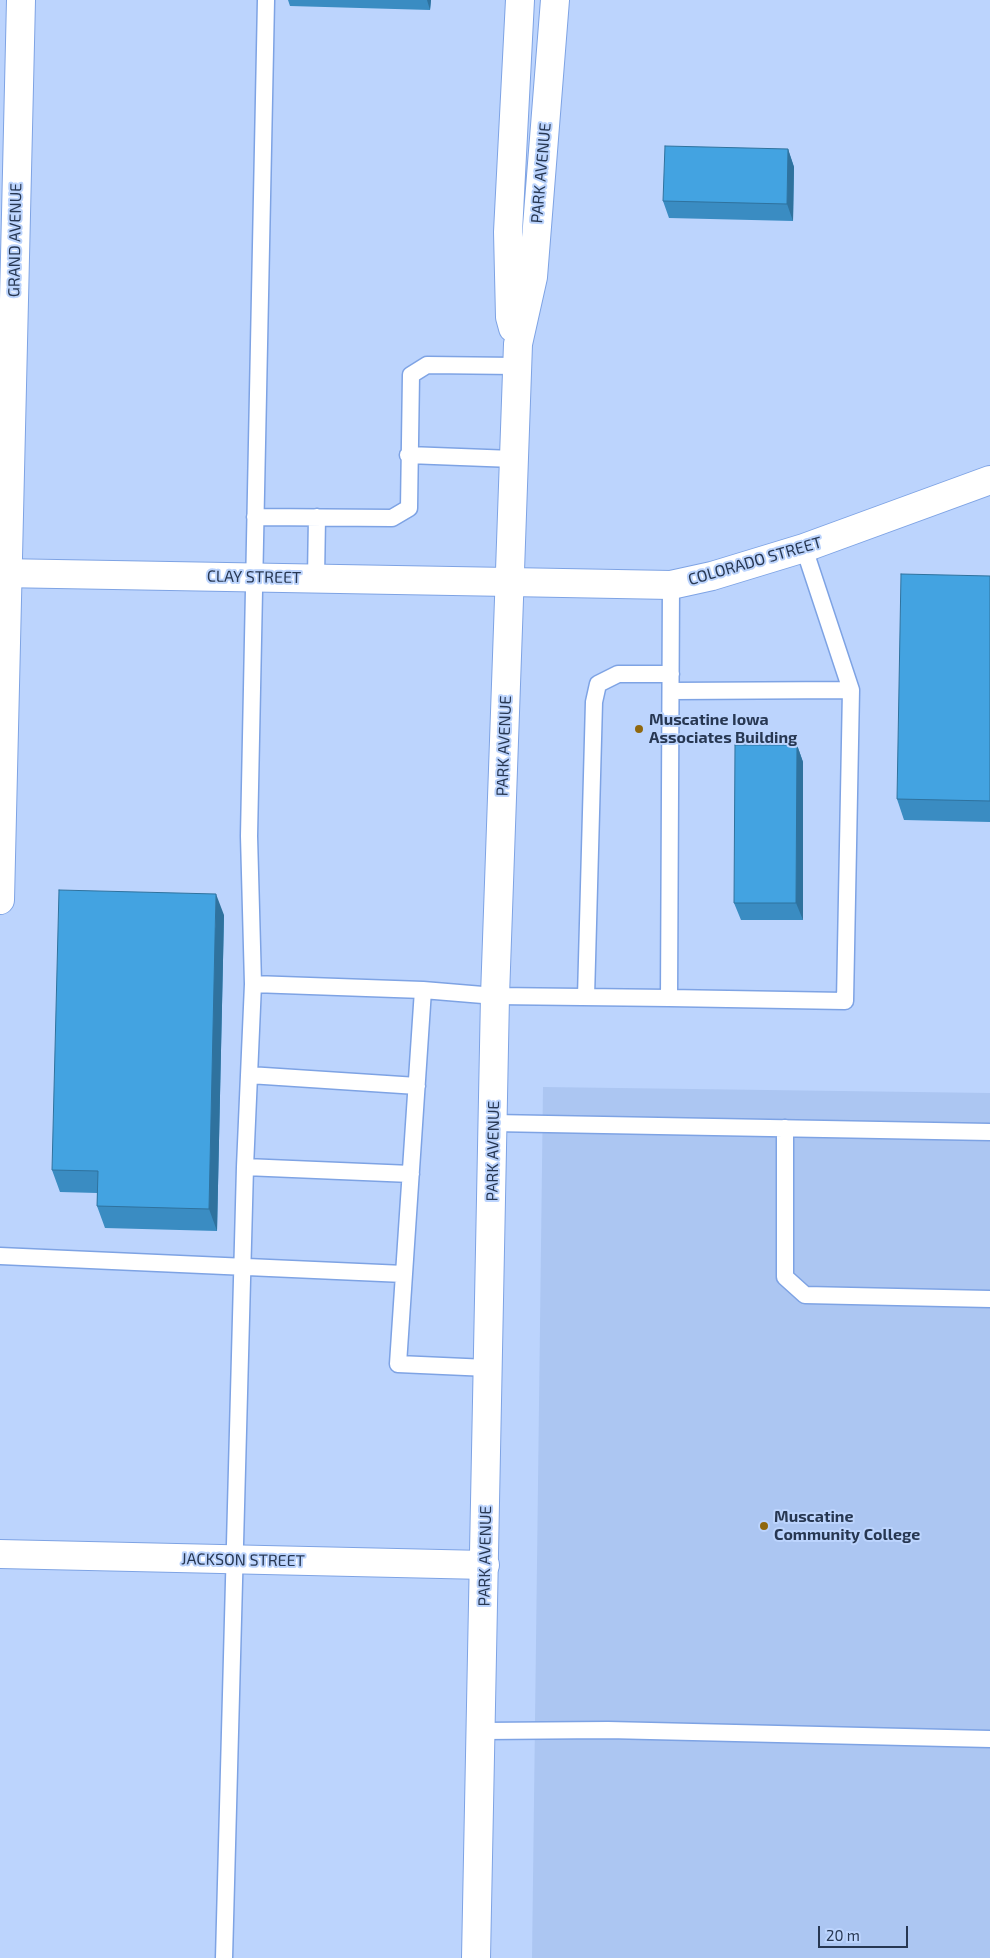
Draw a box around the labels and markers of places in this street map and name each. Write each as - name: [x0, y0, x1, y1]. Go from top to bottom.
- place label: Muscatine Iowa Associates Building: [649, 710, 797, 748]
- marker: Muscatine Iowa Associates Building: [633, 723, 645, 735]
- place label: Muscatine Community College: [774, 1507, 920, 1545]
- marker: Muscatine Community College: [758, 1520, 770, 1532]

